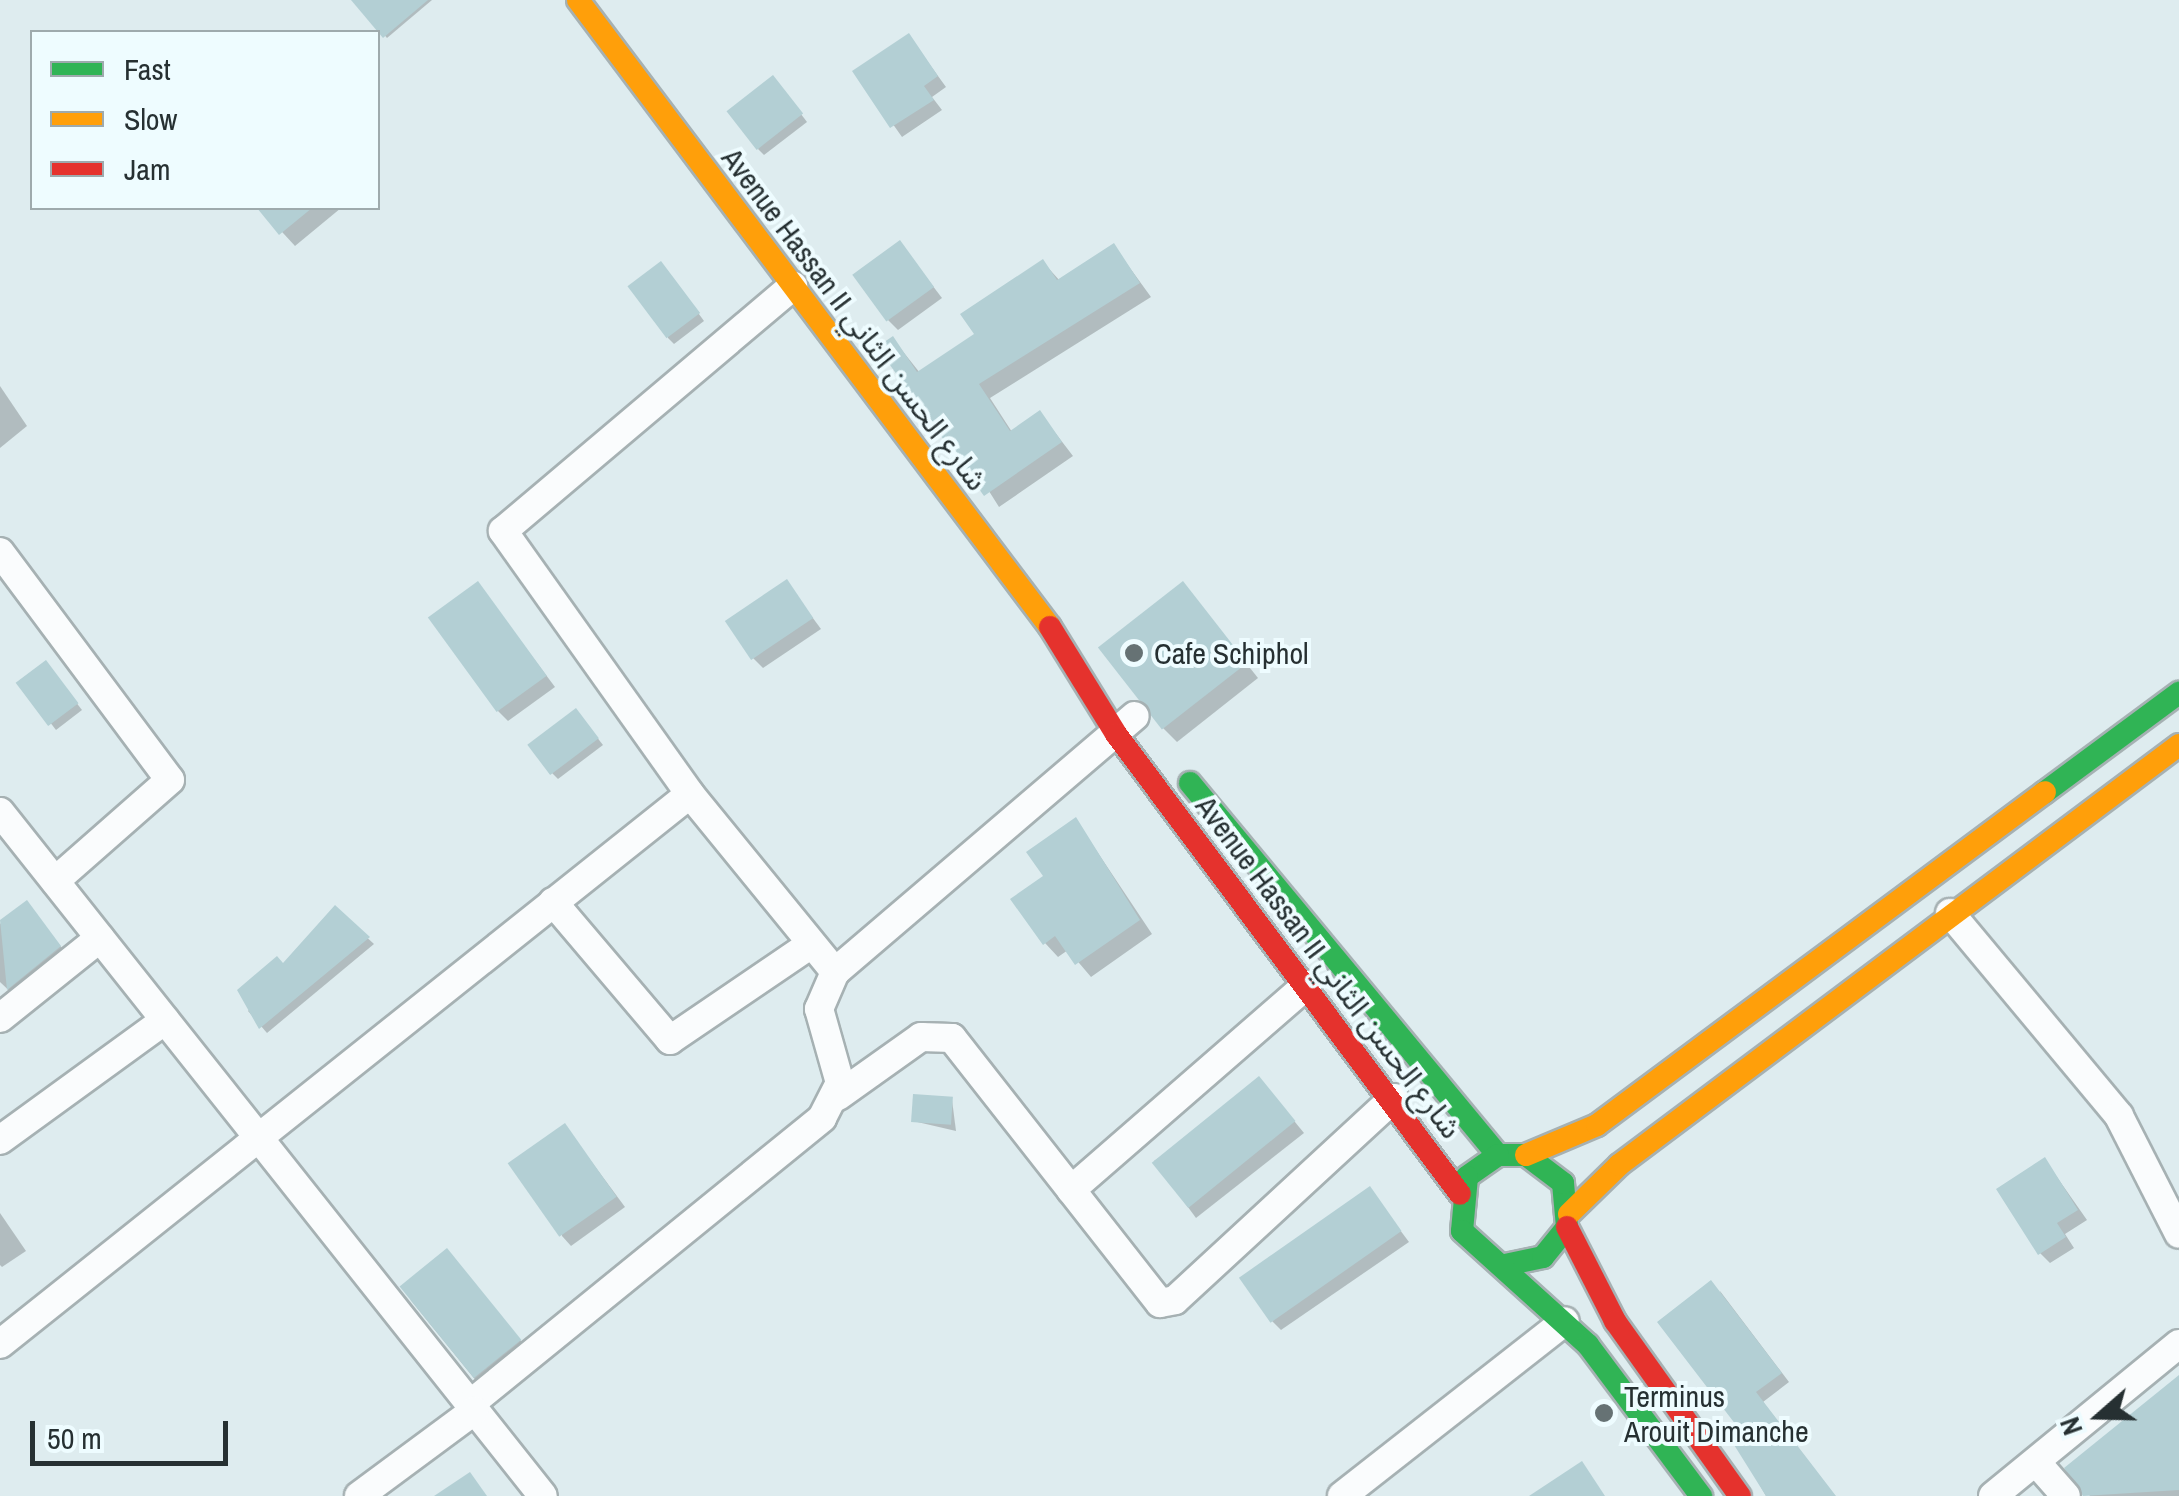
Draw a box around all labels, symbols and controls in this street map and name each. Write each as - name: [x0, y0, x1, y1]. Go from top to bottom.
- legend: [30, 30, 380, 210]
- text: Fast: [124, 49, 171, 89]
- text: Slow: [124, 99, 177, 139]
- street label: Avenue Hassan II شارع الحسن الثاني: [714, 141, 996, 497]
- text: Jam: [124, 149, 170, 189]
- place label: Cafe Schiphol: [1154, 635, 1309, 671]
- marker: Cafe Schiphol: [1123, 642, 1145, 664]
- street label: Avenue Hassan II شارع الحسن الثاني: [1188, 789, 1470, 1145]
- north arrow: [2049, 1366, 2149, 1466]
- place label: Terminus Arouit Dimanche: [1624, 1378, 1809, 1448]
- scale bar: [35, 1401, 232, 1463]
- marker: Terminus Arouit Dimanche: [1593, 1402, 1615, 1424]
- text: N: [2050, 1412, 2092, 1441]
- text: 50 m: [47, 1418, 102, 1458]

